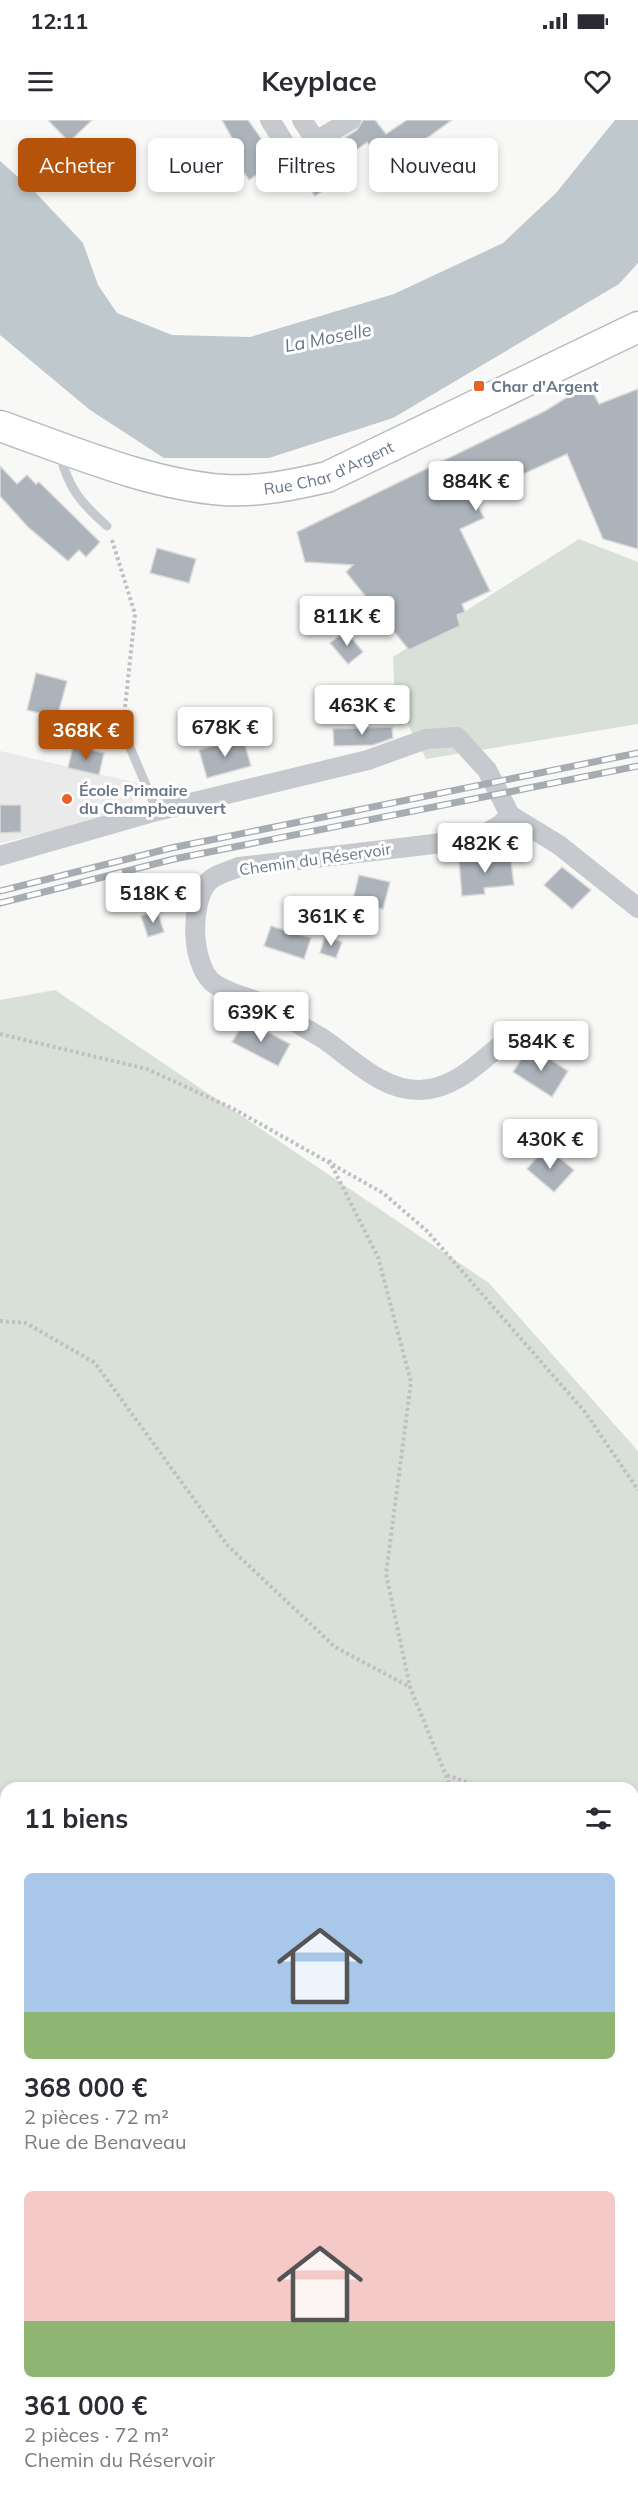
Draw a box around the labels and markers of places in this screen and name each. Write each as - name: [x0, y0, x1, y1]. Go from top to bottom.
- place label: Char d'Argent: [491, 376, 599, 396]
- marker: Char d'Argent: [472, 379, 486, 393]
- pin: 884K €: [427, 461, 525, 512]
- pin: 811K €: [298, 596, 396, 647]
- pin: 463K €: [313, 685, 411, 736]
- pin: 678K €: [176, 707, 274, 758]
- pin: 368K €: [37, 710, 135, 761]
- place label: École Primaire du Champbeauvert: [79, 780, 226, 818]
- marker: École Primaire du Champbeauvert: [60, 792, 74, 806]
- pin: 482K €: [436, 823, 534, 874]
- pin: 518K €: [104, 873, 202, 924]
- pin: 361K €: [282, 896, 380, 947]
- pin: 639K €: [212, 992, 310, 1043]
- pin: 584K €: [492, 1021, 590, 1072]
- pin: 430K €: [501, 1119, 599, 1170]

